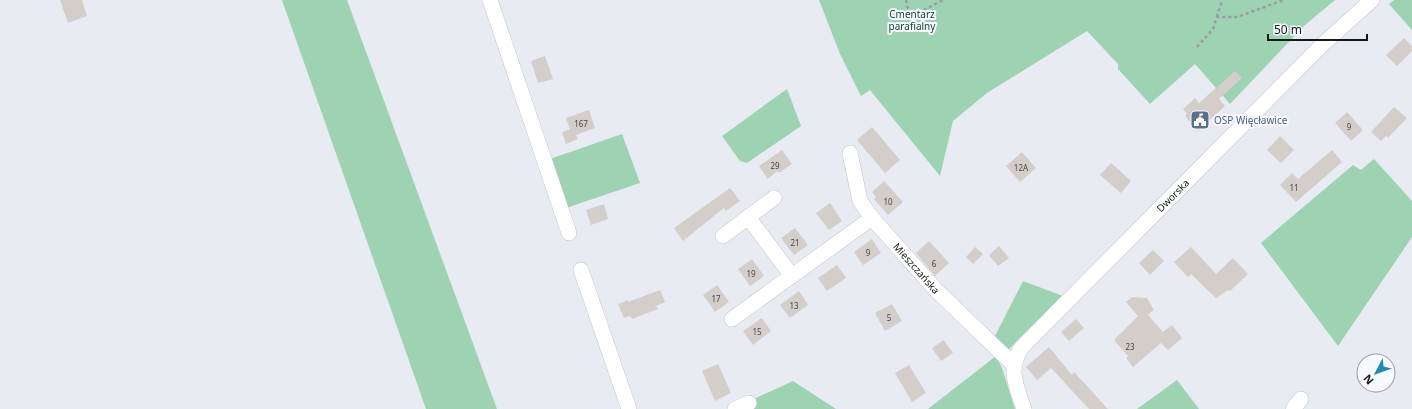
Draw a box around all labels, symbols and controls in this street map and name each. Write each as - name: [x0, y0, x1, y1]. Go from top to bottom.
- park label: Cmentarz parafialny: [889, 7, 936, 33]
- scale bar: [1268, 16, 1367, 42]
- text: 50 m: [1274, 21, 1302, 38]
- public building icon: OSP Więcławice: [1189, 109, 1211, 131]
- place label: OSP Więcławice: [1214, 113, 1288, 127]
- house number: 167: [574, 118, 588, 129]
- house number: 9: [1347, 121, 1352, 132]
- house number: 29: [770, 160, 780, 171]
- house number: 12A: [1014, 162, 1029, 173]
- street label: Dworska: [1153, 176, 1192, 215]
- house number: 11: [1289, 182, 1299, 193]
- house number: 10: [883, 196, 893, 207]
- house number: 21: [790, 237, 800, 248]
- street label: Mieszczańska: [890, 240, 943, 297]
- house number: 9: [866, 247, 871, 258]
- house number: 6: [932, 258, 937, 269]
- house number: 19: [746, 268, 756, 279]
- house number: 17: [711, 293, 721, 304]
- house number: 13: [789, 300, 799, 311]
- house number: 5: [887, 312, 892, 323]
- house number: 15: [752, 326, 762, 337]
- house number: 23: [1125, 341, 1135, 352]
- north arrow: [1356, 353, 1396, 393]
- text: N: [1359, 372, 1377, 388]

